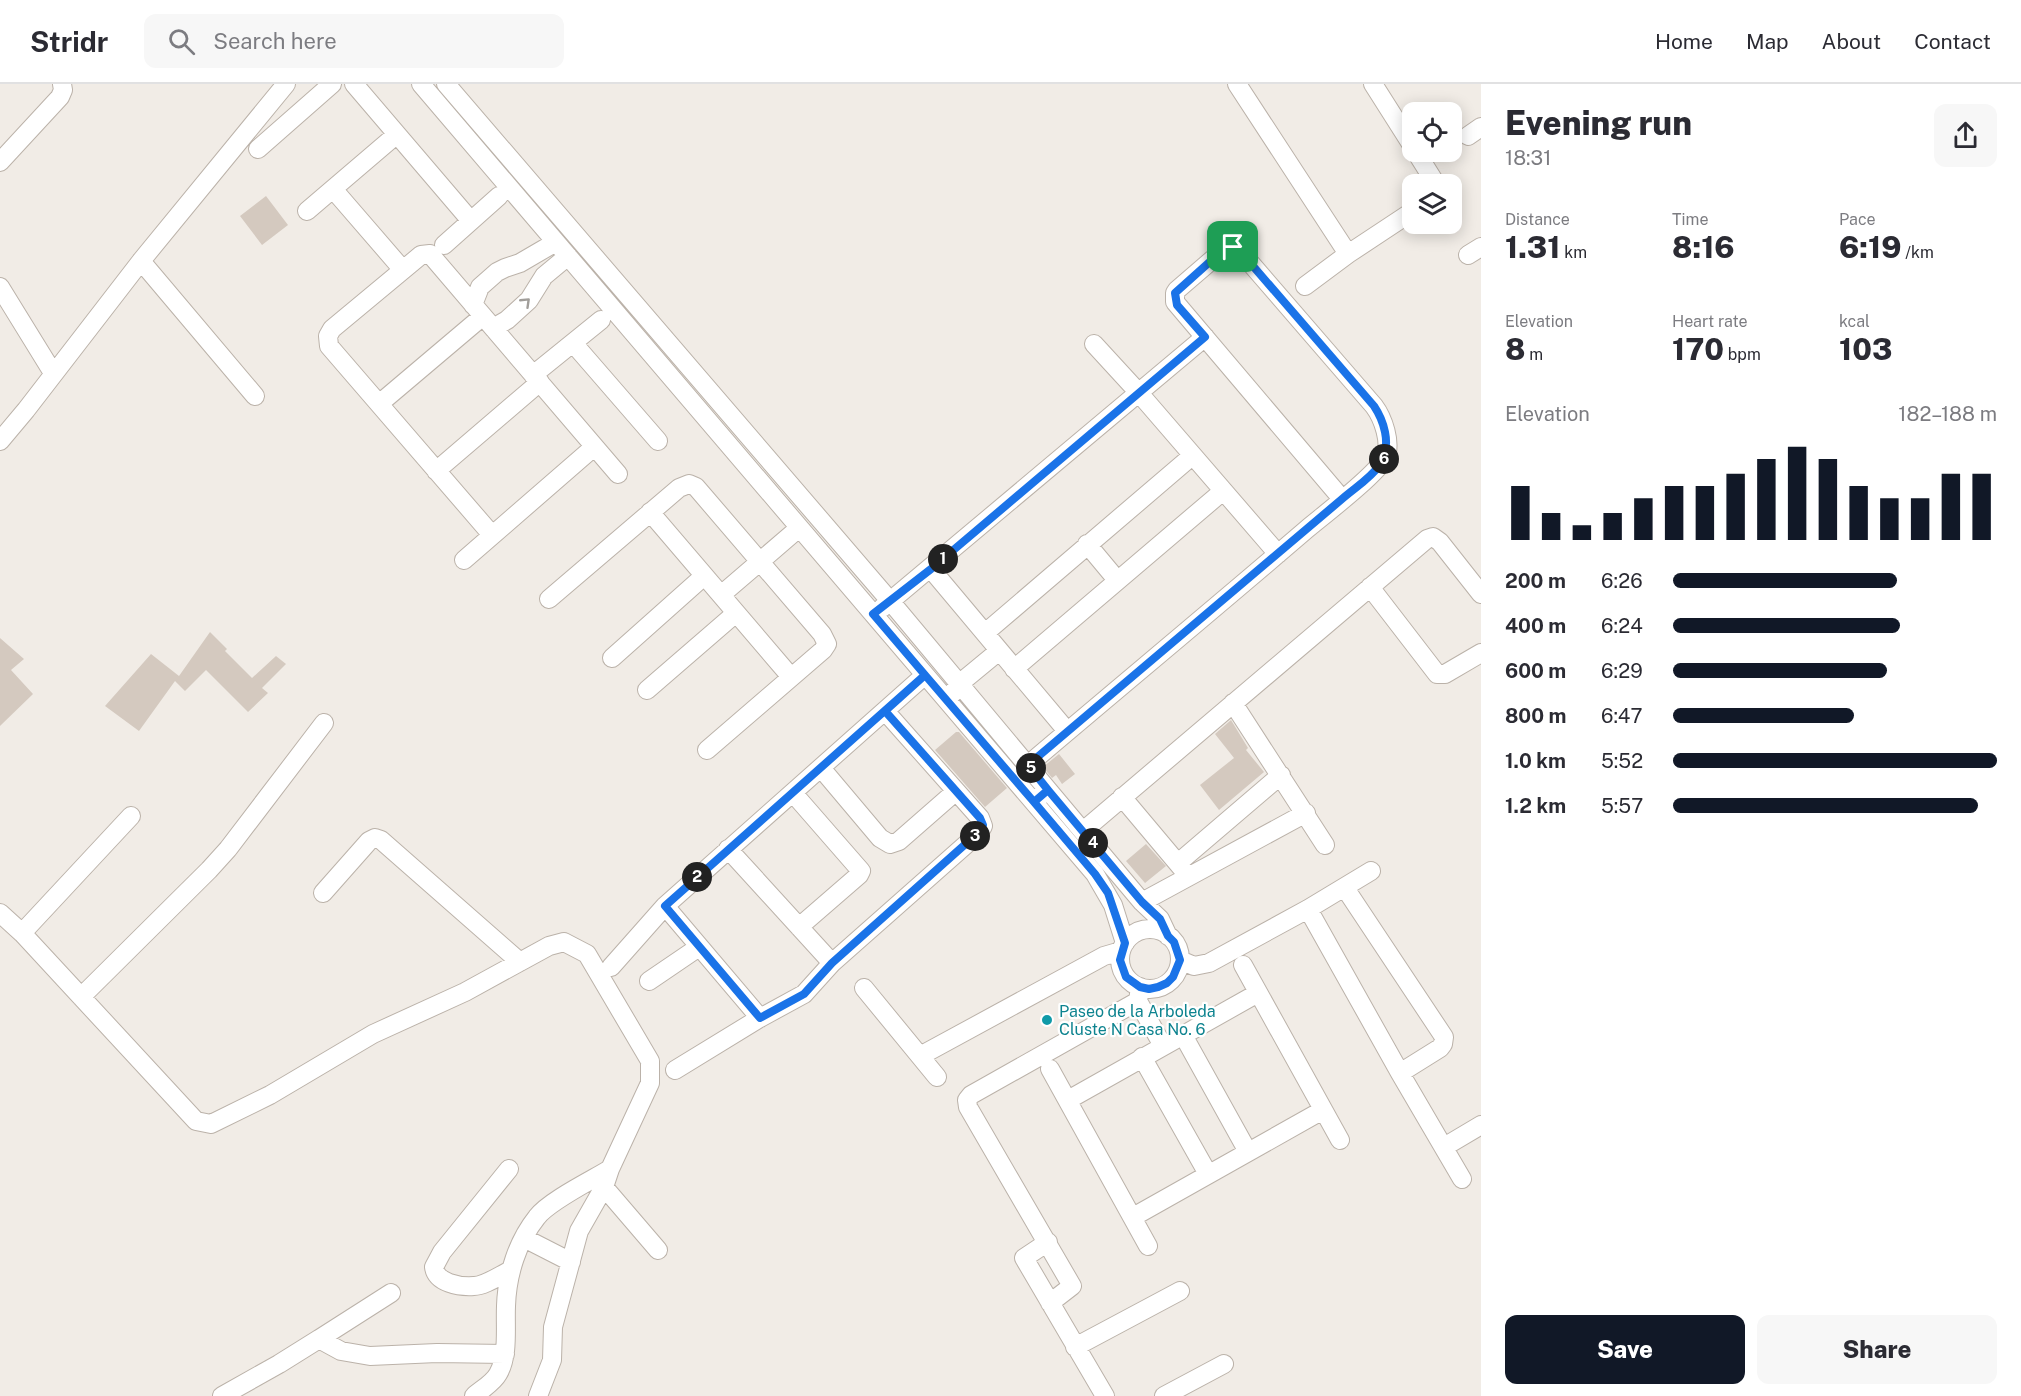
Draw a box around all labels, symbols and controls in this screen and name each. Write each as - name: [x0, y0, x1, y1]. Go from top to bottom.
- search box: [144, 14, 564, 68]
- text: Stridr: [30, 25, 108, 58]
- icon: search: [165, 25, 198, 58]
- text: Search here: [213, 28, 337, 54]
- text: Home: [1655, 29, 1713, 54]
- text: Map: [1746, 29, 1789, 54]
- text: About: [1822, 29, 1881, 54]
- text: Contact: [1914, 29, 1991, 54]
- map controls: [1402, 102, 1462, 234]
- button: locate: [1402, 102, 1462, 162]
- text: Evening run: [1505, 104, 1692, 142]
- button: share: [1934, 104, 1997, 167]
- text: 18:31: [1505, 146, 1551, 170]
- button: layers: [1402, 174, 1462, 234]
- text: Distance: [1505, 210, 1570, 229]
- text: Time: [1672, 210, 1708, 229]
- text: Pace: [1839, 210, 1876, 229]
- pin: [1207, 221, 1258, 272]
- text: 1.31: [1505, 229, 1560, 265]
- text: 8:16: [1672, 229, 1735, 265]
- text: 6:19: [1839, 229, 1901, 265]
- icon: arrive: [1216, 230, 1249, 263]
- text: km: [1560, 243, 1587, 262]
- text: /km: [1901, 243, 1934, 262]
- one-way arrow: [518, 299, 529, 310]
- text: Elevation: [1505, 312, 1573, 331]
- text: Heart rate: [1672, 312, 1748, 331]
- text: kcal: [1839, 312, 1870, 331]
- text: 8: [1505, 331, 1525, 367]
- text: 170: [1672, 331, 1724, 367]
- text: 103: [1839, 331, 1892, 367]
- text: m: [1525, 345, 1543, 364]
- text: bpm: [1724, 345, 1761, 364]
- text: Elevation: [1505, 402, 1590, 426]
- text: 182–188 m: [1898, 402, 1997, 426]
- pin: 6: [1369, 444, 1399, 474]
- text: 6: [1379, 449, 1389, 468]
- pin: 1: [928, 544, 958, 574]
- text: 1: [940, 549, 946, 568]
- text: 200 m: [1505, 569, 1566, 593]
- text: 6:26: [1601, 569, 1643, 593]
- text: 400 m: [1505, 614, 1566, 638]
- text: 6:24: [1601, 614, 1643, 638]
- text: 600 m: [1505, 659, 1566, 683]
- text: 6:29: [1601, 659, 1643, 683]
- text: 800 m: [1505, 704, 1567, 728]
- text: 6:47: [1601, 704, 1642, 728]
- text: 1.0 km: [1505, 749, 1566, 773]
- text: 5:52: [1601, 749, 1643, 773]
- pin: 5: [1016, 753, 1046, 783]
- text: 5: [1026, 758, 1036, 777]
- text: 1.2 km: [1505, 794, 1566, 818]
- text: 5:57: [1601, 794, 1643, 818]
- pin: 3: [960, 821, 990, 851]
- text: 3: [970, 826, 980, 845]
- pin: 4: [1078, 828, 1108, 858]
- text: 4: [1088, 833, 1098, 852]
- pin: 2: [682, 862, 712, 892]
- text: 2: [692, 867, 702, 886]
- place label: Paseo de la Arboleda Cluste N Casa No. 6: [1059, 1002, 1216, 1039]
- marker: Paseo de la Arboleda Cluste N Casa No. 6: [1040, 1013, 1054, 1027]
- button: Save: [1505, 1315, 1745, 1384]
- button: Share: [1757, 1315, 1997, 1384]

